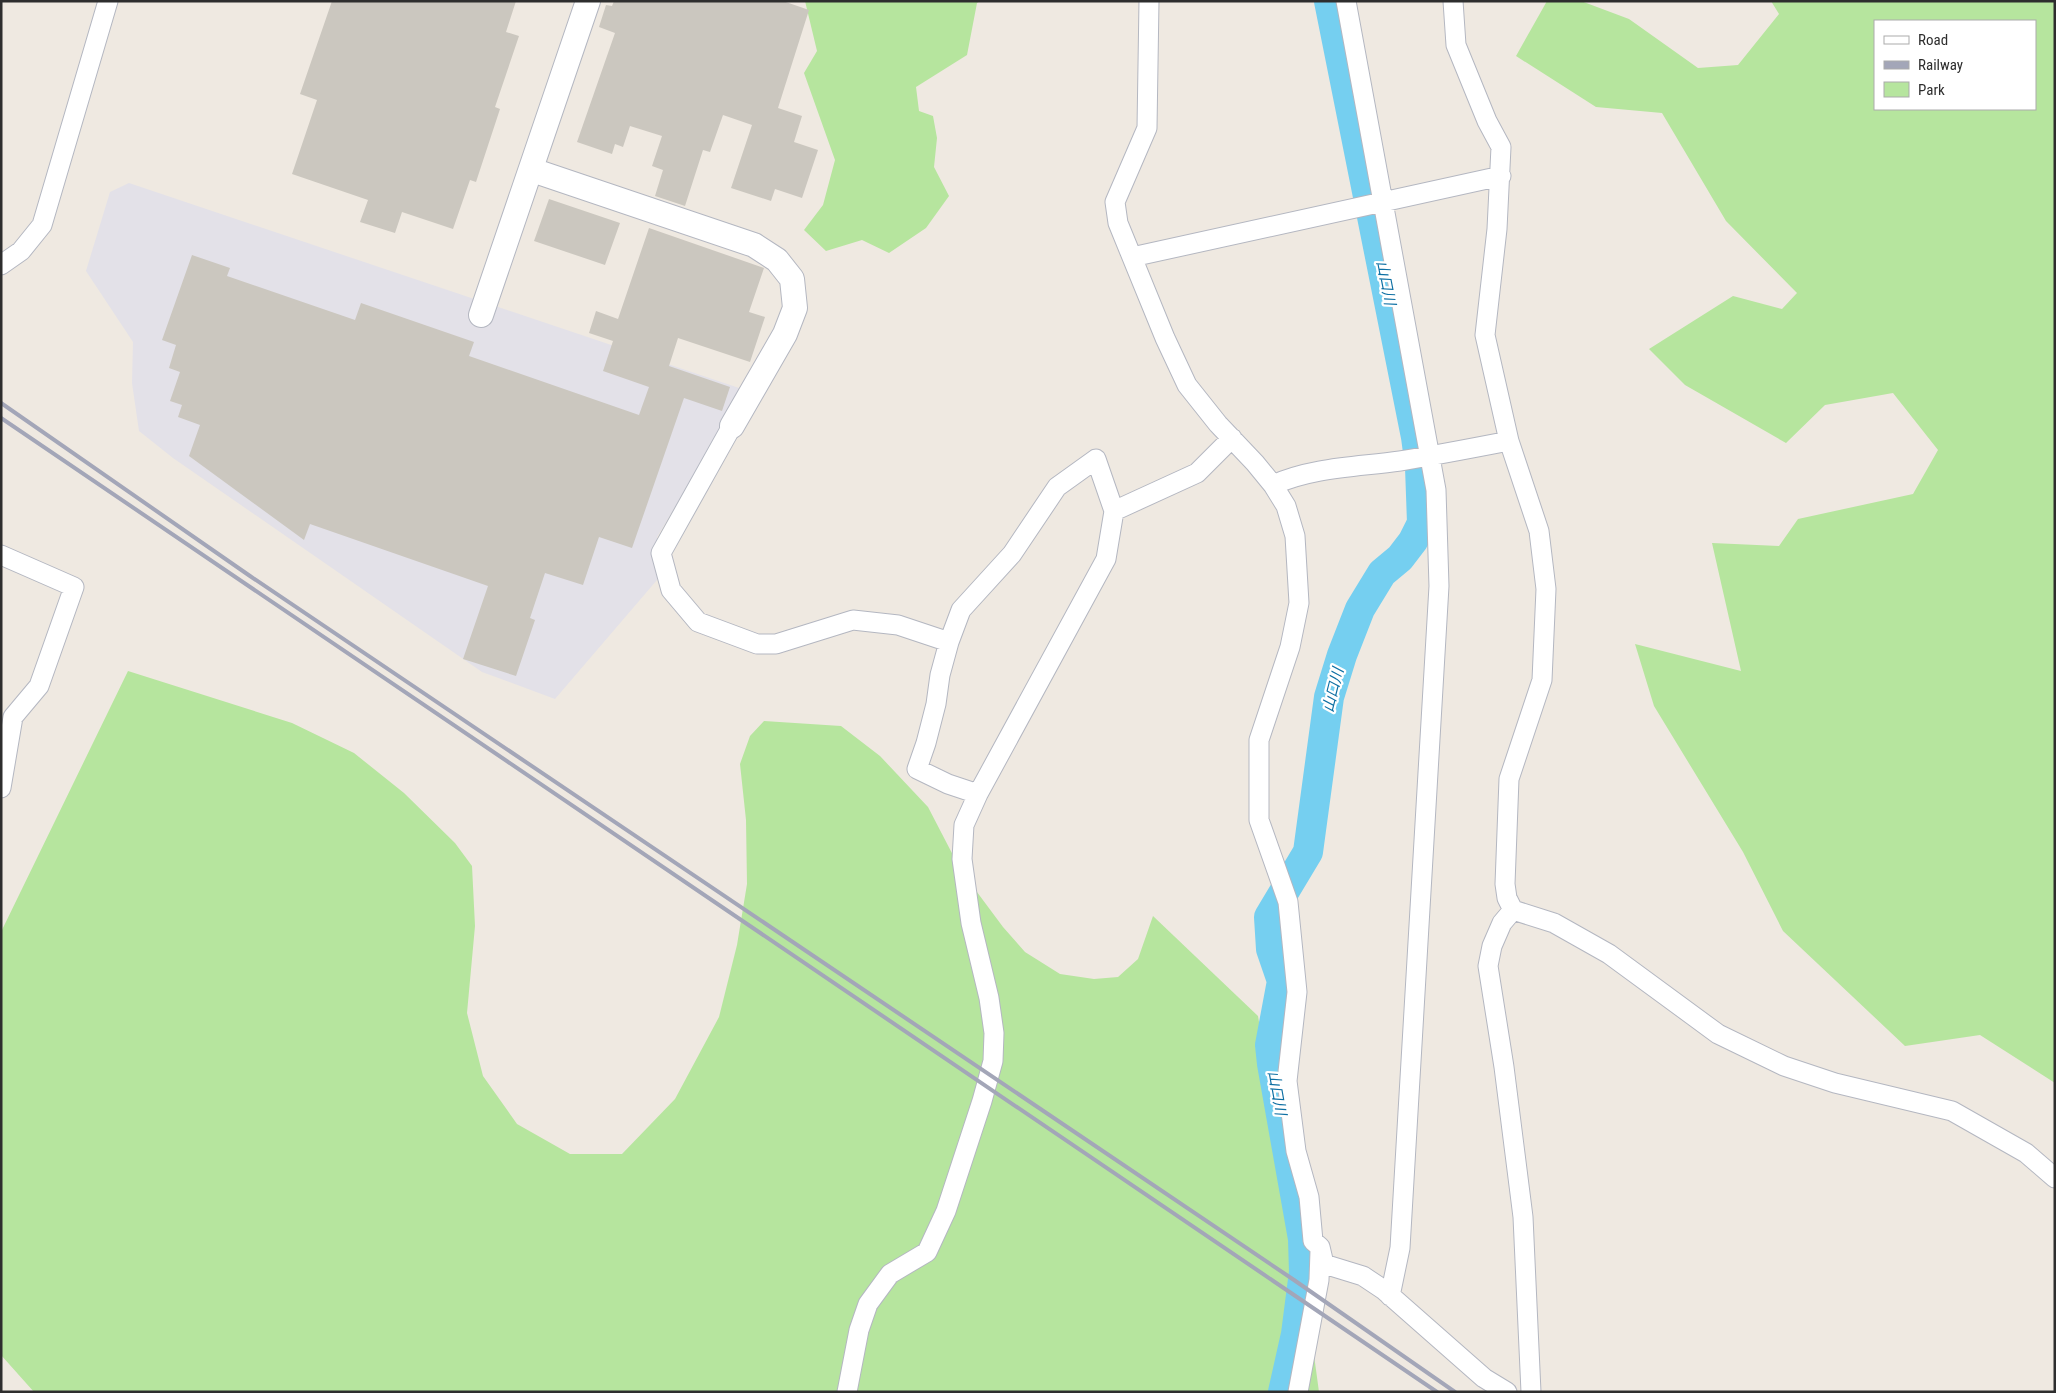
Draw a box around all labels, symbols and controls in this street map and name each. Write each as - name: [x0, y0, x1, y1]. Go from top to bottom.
- legend: [1874, 20, 2036, 110]
- text: Road: [1918, 31, 1948, 49]
- text: Railway: [1918, 56, 1963, 74]
- text: Park: [1918, 81, 1945, 99]
- water label: 山口川: [1373, 259, 1400, 309]
- water label: 山口川: [1319, 664, 1348, 714]
- water label: 山口川: [1264, 1069, 1290, 1119]

